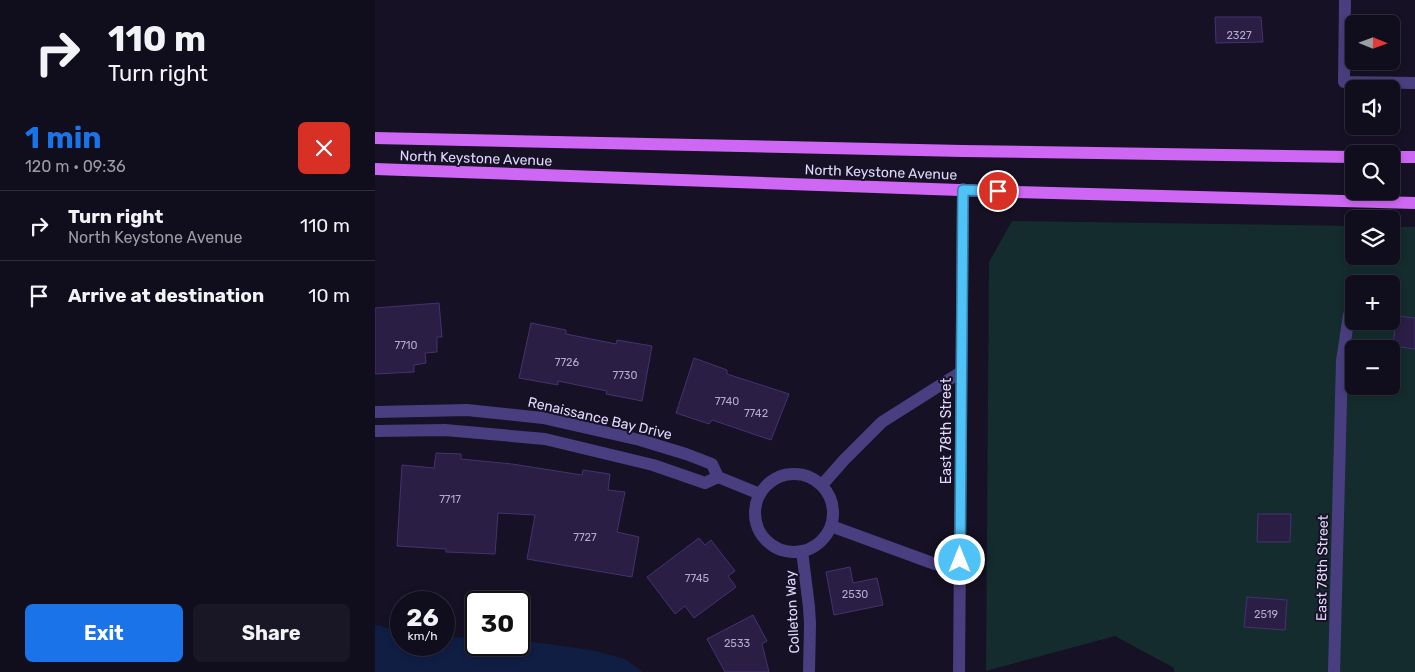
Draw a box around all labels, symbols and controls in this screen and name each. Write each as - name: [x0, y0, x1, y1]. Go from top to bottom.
- north arrow: [1345, 15, 1400, 70]
- map controls: [1345, 15, 1400, 395]
- text: 110 m: [108, 18, 206, 60]
- icon: right: [25, 20, 90, 85]
- house number: 2327: [1226, 29, 1252, 42]
- text: Turn right: [108, 60, 208, 87]
- button: sound: [1345, 80, 1400, 135]
- text: 1 min: [25, 120, 102, 156]
- button: close: [298, 122, 350, 174]
- button: search: [1345, 145, 1400, 200]
- street label: North Keystone Avenue: [399, 147, 553, 170]
- text: 120 m · 09:36: [25, 157, 126, 176]
- street label: North Keystone Avenue: [804, 161, 958, 184]
- pin: [977, 170, 1019, 212]
- icon: arrive: [984, 177, 1012, 205]
- text: Turn right: [68, 205, 163, 228]
- button: layers: [1345, 210, 1400, 265]
- icon: right: [25, 212, 53, 240]
- text: 110 m: [300, 214, 350, 237]
- text: North Keystone Avenue: [68, 228, 242, 247]
- button: +: [1345, 275, 1400, 330]
- icon: arrive: [25, 282, 53, 310]
- text: Arrive at destination: [68, 284, 264, 307]
- text: 10 m: [308, 284, 350, 307]
- house number: 7710: [395, 339, 418, 352]
- button: −: [1345, 340, 1400, 395]
- house number: 7726: [555, 356, 580, 369]
- house number: 7730: [613, 369, 637, 382]
- street label: East 78th Street: [938, 377, 955, 484]
- street label: Renaissance Bay Drive: [526, 394, 674, 443]
- house number: 7740: [715, 395, 739, 408]
- house number: 7742: [744, 407, 768, 420]
- house number: 7717: [439, 493, 461, 506]
- street label: East 78th Street: [1313, 514, 1332, 621]
- house number: 7727: [573, 531, 597, 544]
- position arrow: [933, 533, 985, 585]
- street label: Colleton Way: [782, 570, 803, 654]
- house number: 7745: [685, 572, 710, 585]
- house number: 2530: [842, 588, 868, 601]
- speed limit sign: 30: [465, 591, 530, 656]
- text: 26: [406, 603, 439, 632]
- button: Exit: [25, 604, 183, 662]
- button: Share: [193, 604, 350, 662]
- house number: 2519: [1254, 608, 1278, 621]
- text: km/h: [408, 629, 437, 643]
- house number: 2533: [724, 637, 750, 650]

